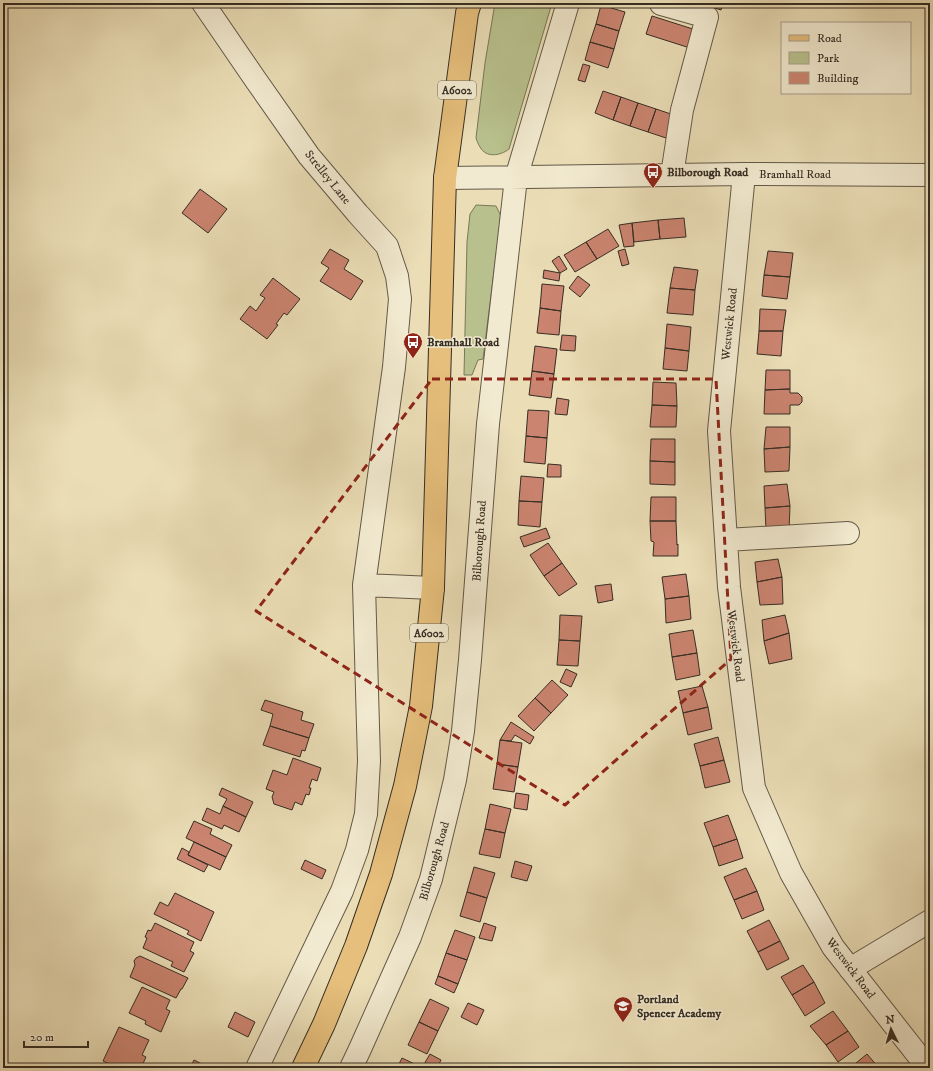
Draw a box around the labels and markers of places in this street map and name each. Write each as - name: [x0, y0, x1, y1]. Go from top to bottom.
- bus stop icon: Bilborough Road: [642, 161, 664, 189]
- place label: Bilborough Road: [667, 165, 749, 180]
- bus stop icon: Bramhall Road: [402, 331, 424, 359]
- place label: Bramhall Road: [427, 335, 500, 350]
- place label: Portland Spencer Academy: [637, 992, 721, 1021]
- school or university icon: Portland Spencer Academy: [612, 995, 634, 1023]

